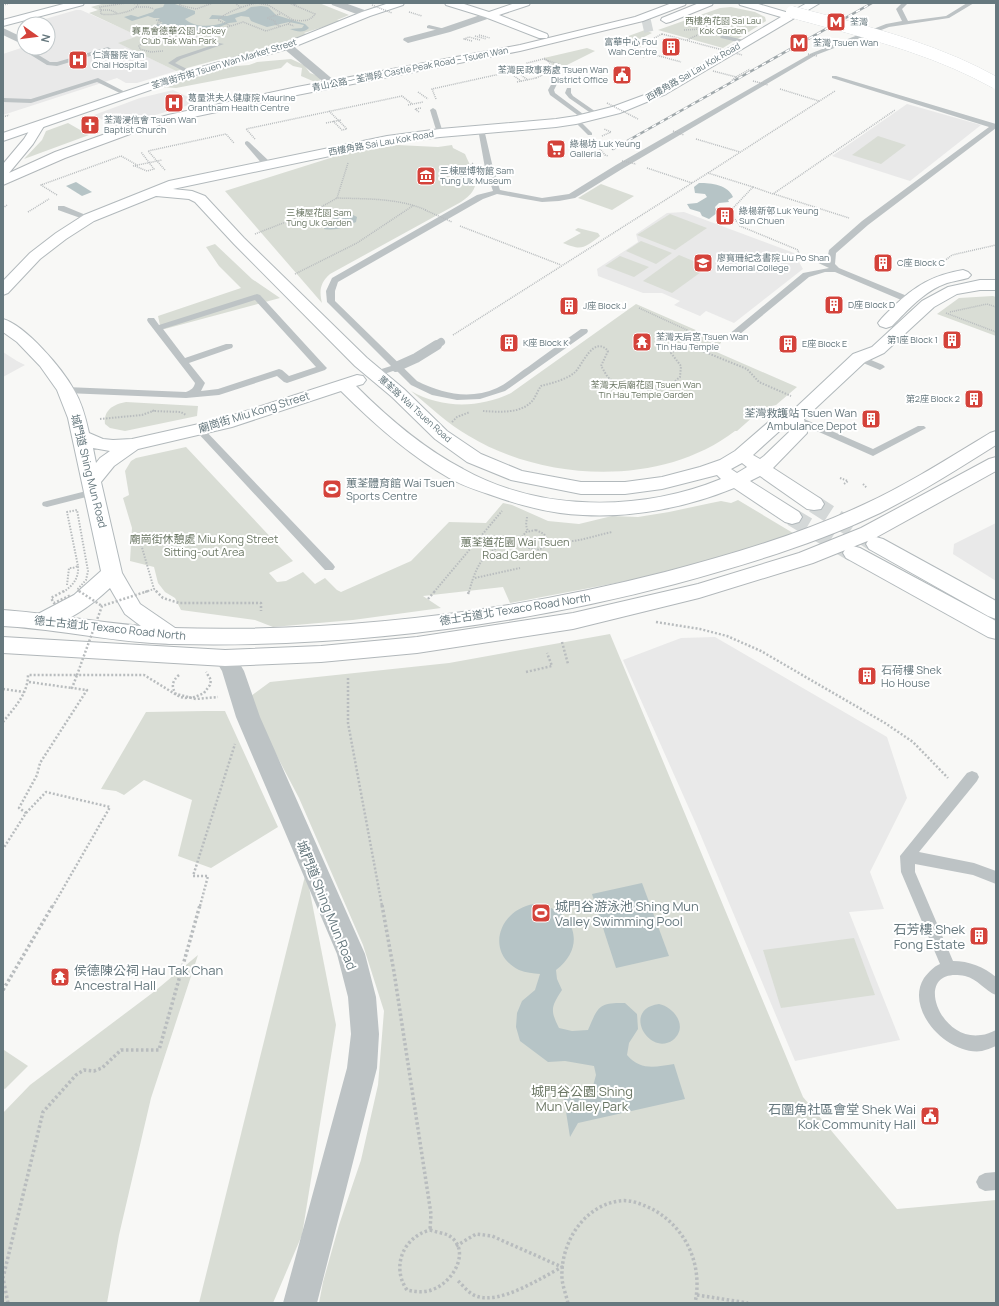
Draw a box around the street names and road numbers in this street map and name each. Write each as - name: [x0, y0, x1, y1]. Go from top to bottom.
- street label: 荃灣街市街 Tsuen Wan Market Street: [150, 35, 299, 92]
- street label: 西樓角路 Sai Lau Kok Road: [643, 39, 742, 104]
- street label: 青山公路－荃灣段 Castle Peak Road – Tsuen Wan: [311, 43, 509, 94]
- street label: 西樓角路 Sai Lau Kok Road: [327, 127, 435, 158]
- street label: 蕙荃路 Wai Tsuen Road: [376, 372, 455, 445]
- street label: 廟崗街 Miu Kong Street: [196, 387, 311, 436]
- street label: 城門道 Shing Mun Road: [68, 412, 111, 529]
- street label: 德士古道北 Texaco Road North: [438, 589, 591, 628]
- street label: 德士古道北 Texaco Road North: [33, 612, 187, 643]
- street label: 城門道 Shing Mun Road: [293, 838, 361, 972]

